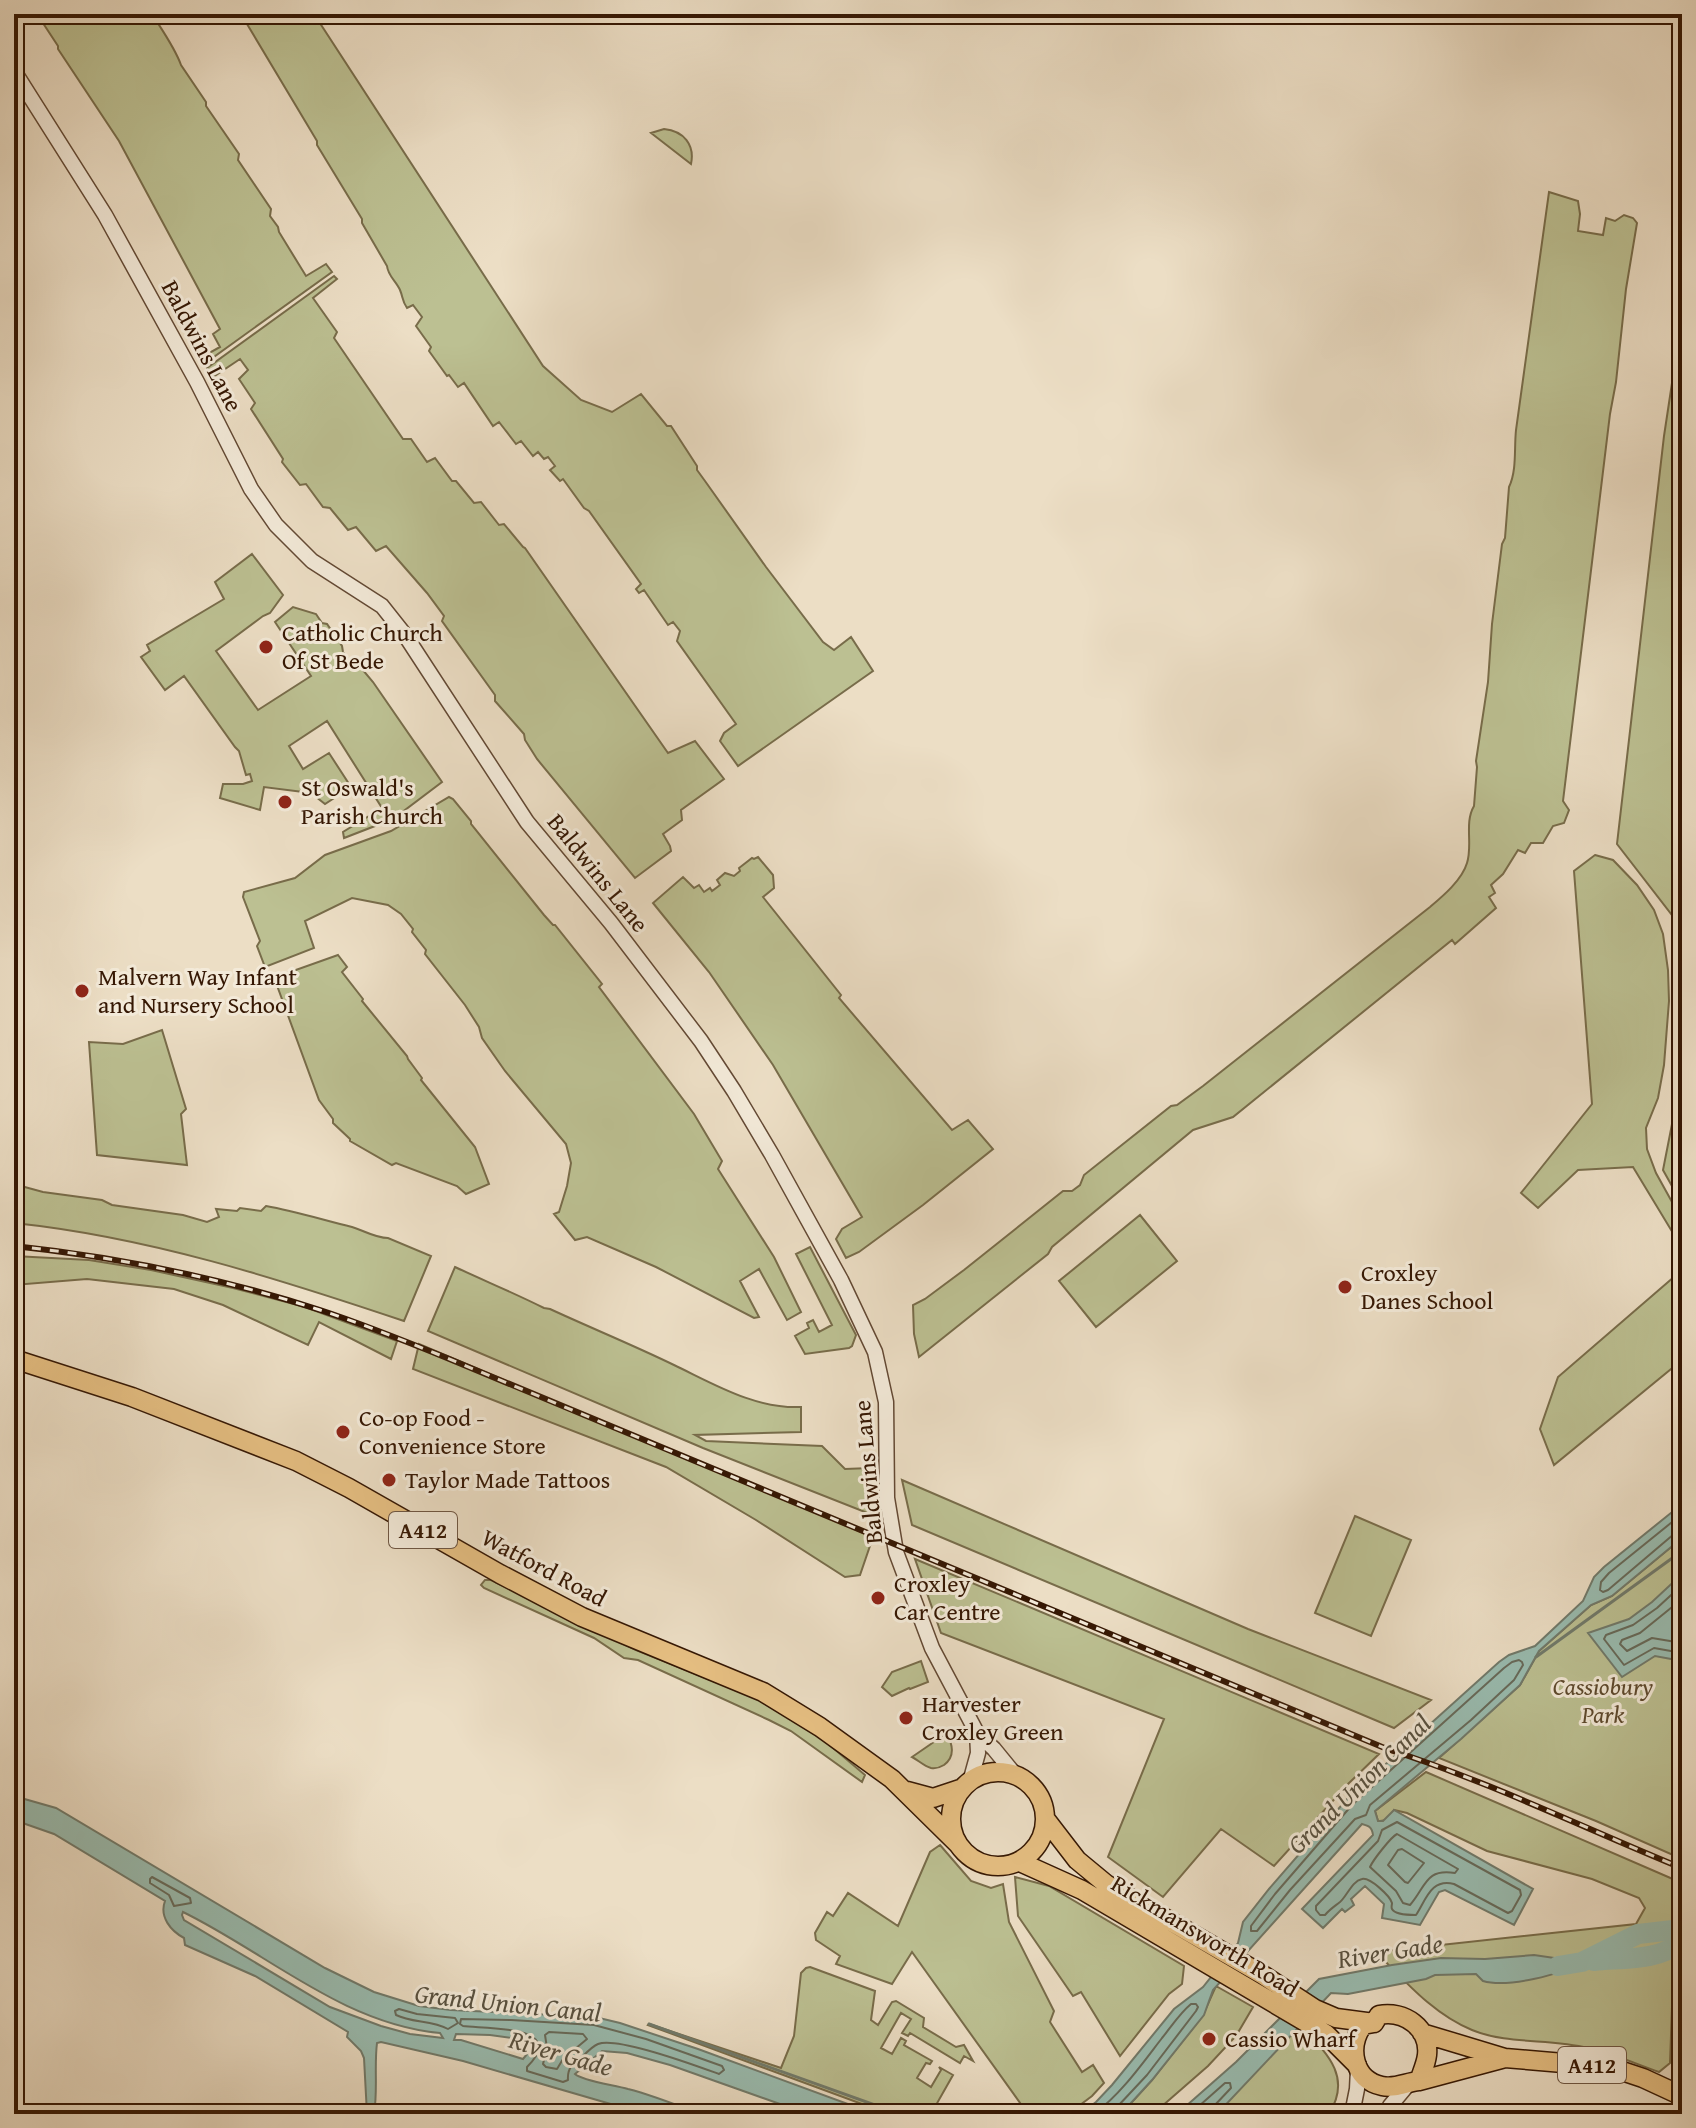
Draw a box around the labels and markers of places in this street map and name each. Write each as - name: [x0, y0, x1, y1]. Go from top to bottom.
- place label: Catholic Church Of St Bede: [282, 615, 443, 678]
- marker: Catholic Church Of St Bede: [257, 638, 275, 656]
- place label: St Oswald's Parish Church: [301, 770, 443, 833]
- marker: St Oswald's Parish Church: [276, 793, 294, 811]
- place label: Malvern Way Infant and Nursery School: [98, 959, 297, 1022]
- marker: Malvern Way Infant and Nursery School: [73, 982, 91, 1000]
- place label: Croxley Danes School: [1361, 1255, 1493, 1318]
- marker: Croxley Danes School: [1336, 1278, 1354, 1296]
- place label: Co-op Food - Convenience Store: [359, 1400, 546, 1463]
- marker: Co-op Food - Convenience Store: [334, 1423, 352, 1441]
- place label: Taylor Made Tattoos: [405, 1462, 610, 1497]
- marker: Taylor Made Tattoos: [380, 1471, 398, 1489]
- place label: Croxley Car Centre: [894, 1566, 1001, 1629]
- marker: Croxley Car Centre: [869, 1589, 887, 1607]
- place label: Harvester Croxley Green: [922, 1686, 1064, 1749]
- marker: Harvester Croxley Green: [897, 1709, 915, 1727]
- place label: Cassio Wharf: [1225, 2021, 1358, 2056]
- marker: Cassio Wharf: [1200, 2030, 1218, 2048]

